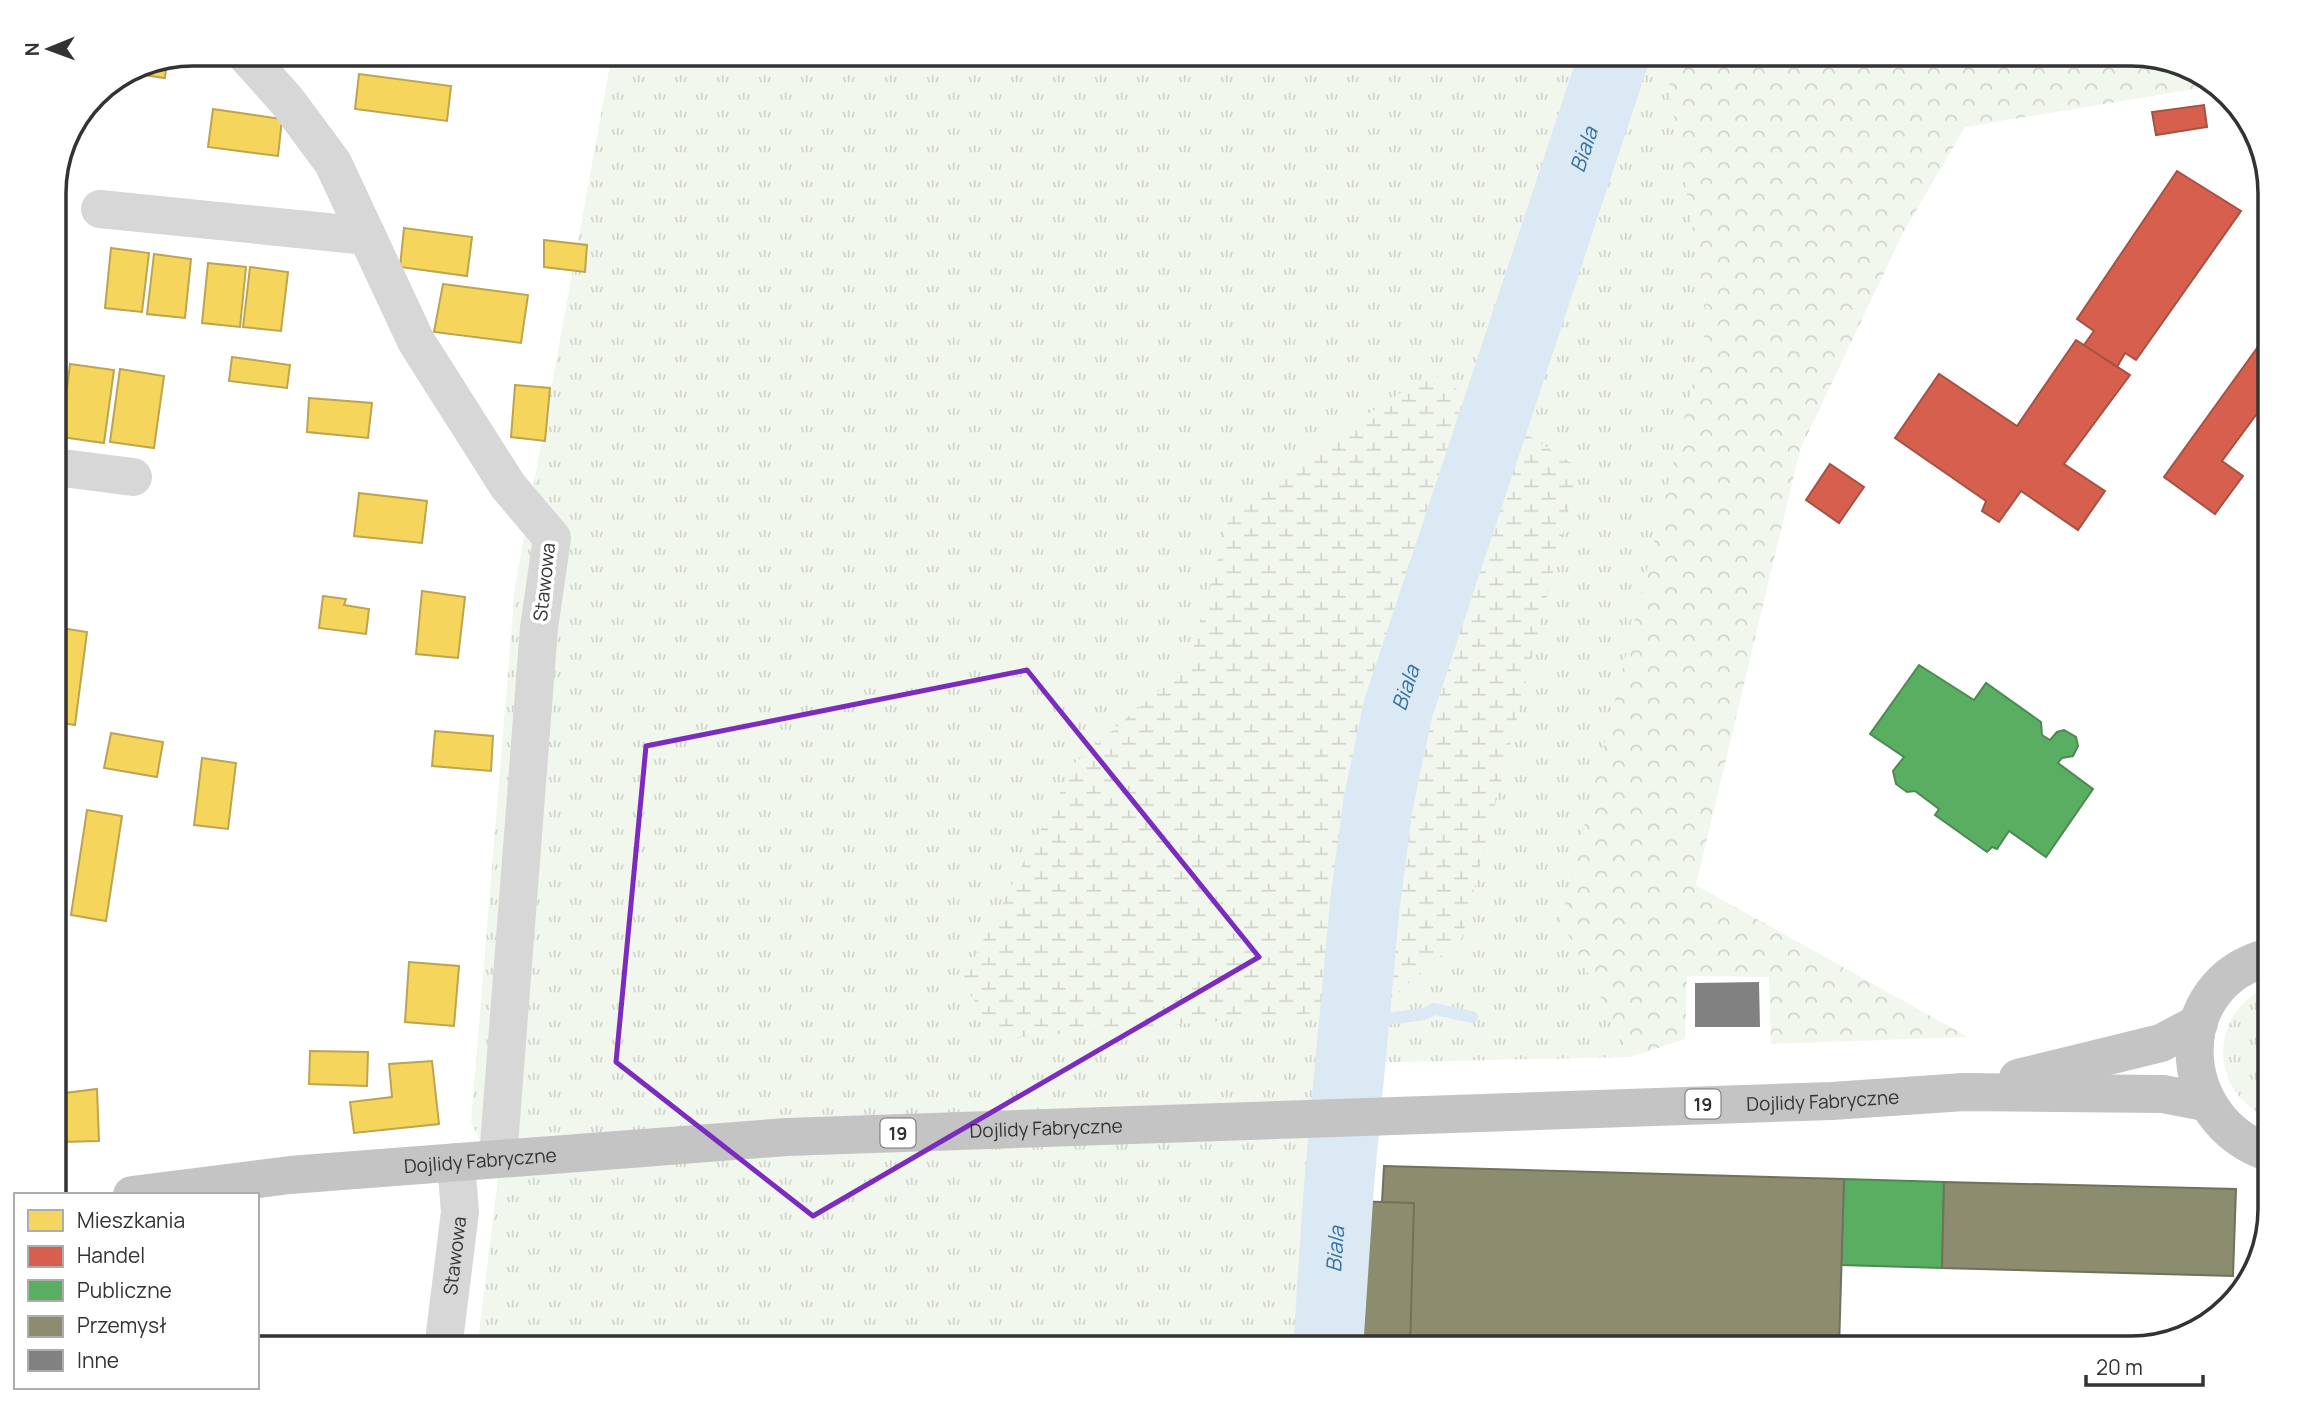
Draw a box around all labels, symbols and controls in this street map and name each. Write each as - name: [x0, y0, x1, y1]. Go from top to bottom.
- north arrow: [14, 14, 84, 84]
- text: N: [19, 42, 45, 56]
- water label: Biala: [1563, 122, 1604, 176]
- street label: Stawowa: [527, 541, 561, 623]
- water label: Biala: [1385, 660, 1426, 714]
- street label: Dojlidy Fabryczne: [1746, 1083, 1900, 1117]
- road number: 19: [1686, 1090, 1720, 1119]
- street label: Dojlidy Fabryczne: [969, 1112, 1123, 1144]
- road number: 19: [880, 1118, 916, 1148]
- street label: Dojlidy Fabryczne: [403, 1142, 557, 1179]
- legend: [14, 1193, 259, 1389]
- text: Mieszkania: [77, 1206, 185, 1234]
- street label: Stawowa: [437, 1215, 472, 1297]
- water label: Biala: [1319, 1224, 1350, 1273]
- text: Handel: [77, 1241, 145, 1269]
- text: Publiczne: [77, 1276, 172, 1304]
- text: Przemysł: [77, 1311, 167, 1339]
- scale bar: [2086, 1344, 2203, 1388]
- text: Inne: [77, 1346, 119, 1374]
- text: 20 m: [2096, 1353, 2143, 1381]

